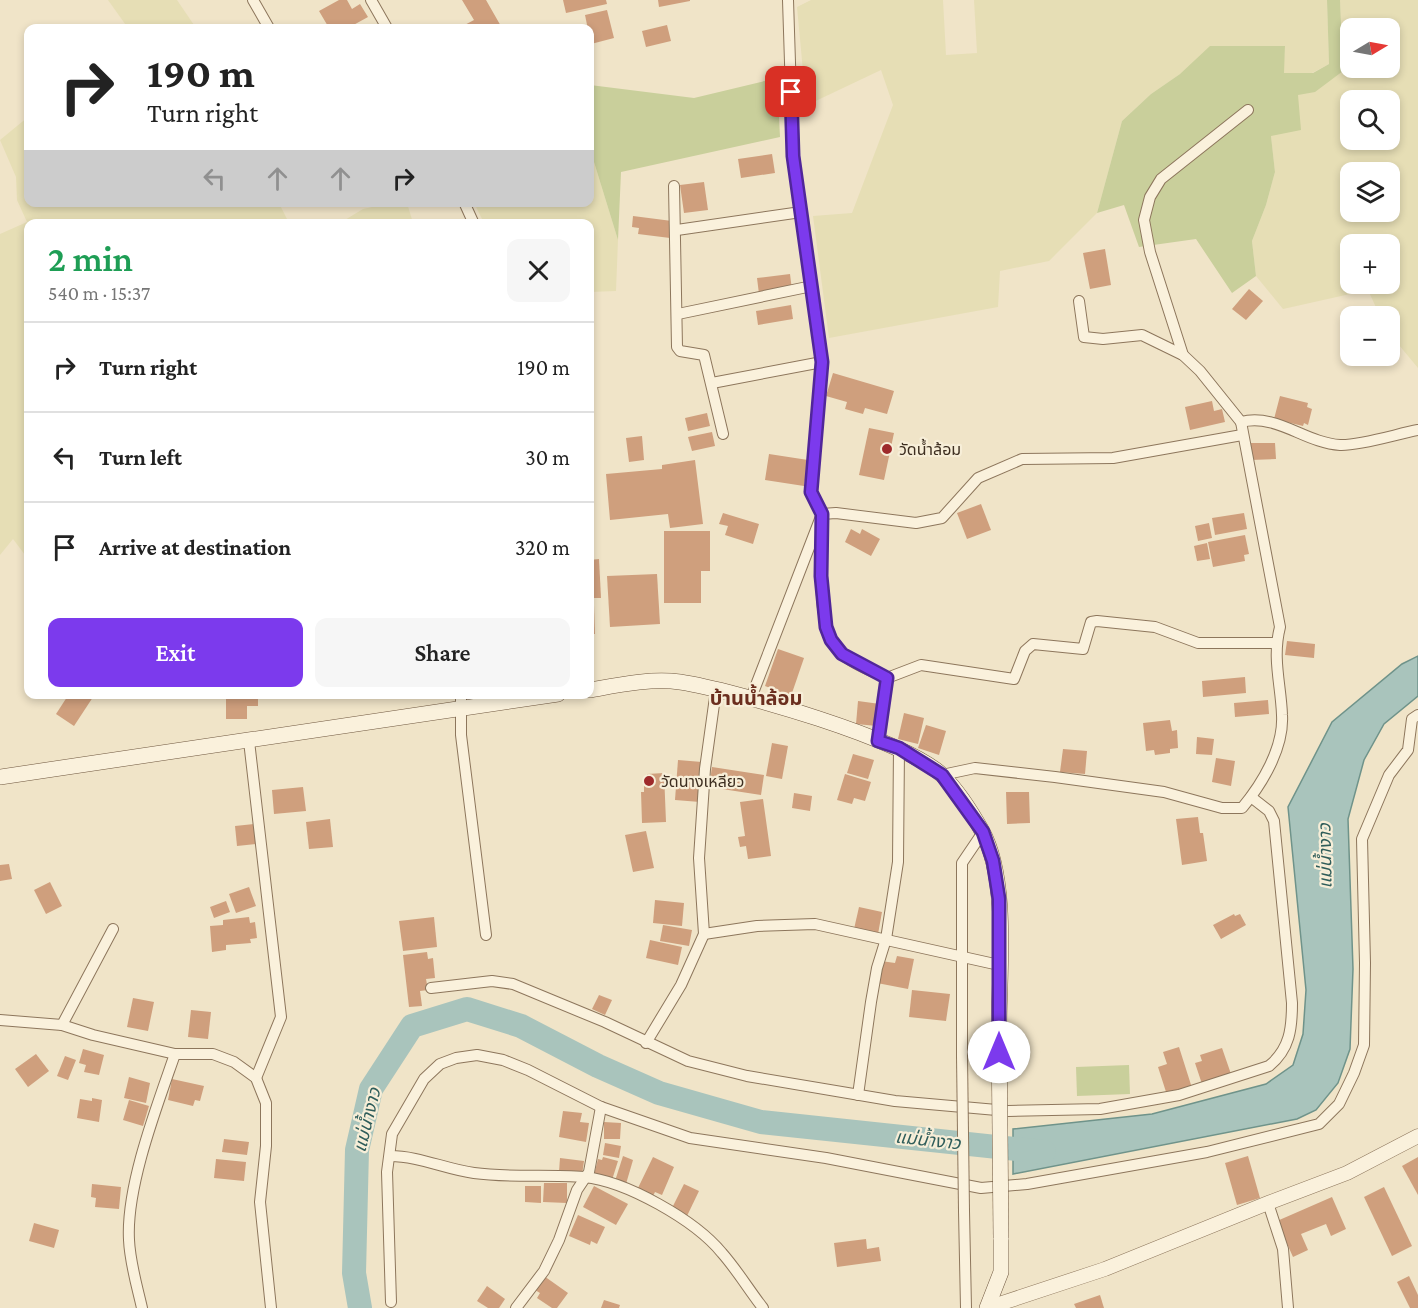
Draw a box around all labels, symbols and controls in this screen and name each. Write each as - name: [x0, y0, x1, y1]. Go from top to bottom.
- north arrow: [1340, 18, 1400, 78]
- map controls: [1340, 18, 1400, 366]
- icon: right: [48, 48, 126, 126]
- text: 190 m: [147, 49, 255, 96]
- pin: [765, 66, 816, 117]
- icon: arrive: [774, 75, 807, 108]
- button: search: [1340, 90, 1400, 150]
- text: Turn right: [147, 98, 258, 128]
- icon: left: [198, 162, 231, 195]
- icon: ahead: [261, 162, 294, 195]
- icon: ahead: [324, 162, 357, 195]
- icon: right: [387, 162, 420, 195]
- button: layers: [1340, 162, 1400, 222]
- button: +: [1340, 234, 1400, 294]
- text: 2 min: [48, 239, 133, 279]
- button: close: [507, 239, 570, 302]
- text: 540 m · 15:37: [48, 282, 150, 304]
- button: −: [1340, 306, 1400, 366]
- icon: right: [48, 351, 81, 384]
- text: Turn right: [99, 355, 197, 380]
- text: 190 m: [517, 355, 570, 380]
- place label: วัดน้ำล้อม: [899, 438, 961, 458]
- icon: left: [48, 441, 81, 474]
- marker: วัดน้ำล้อม: [880, 442, 894, 456]
- text: Turn left: [99, 445, 182, 470]
- text: 30 m: [525, 445, 570, 470]
- icon: arrive: [48, 531, 81, 564]
- text: Arrive at destination: [99, 535, 291, 560]
- text: 320 m: [515, 535, 570, 560]
- button: Exit: [48, 618, 303, 687]
- button: Share: [315, 618, 570, 687]
- district label: บ้านน้ำล้อม: [710, 684, 802, 709]
- place label: วัดนางเหลียว: [661, 773, 744, 790]
- marker: วัดนางเหลียว: [642, 774, 656, 788]
- water label: แม่น้ำงาว: [1311, 822, 1336, 889]
- position arrow: [967, 1020, 1031, 1084]
- water label: แม่น้ำงาว: [346, 1084, 385, 1154]
- water label: แม่น้ำงาว: [894, 1124, 963, 1153]

